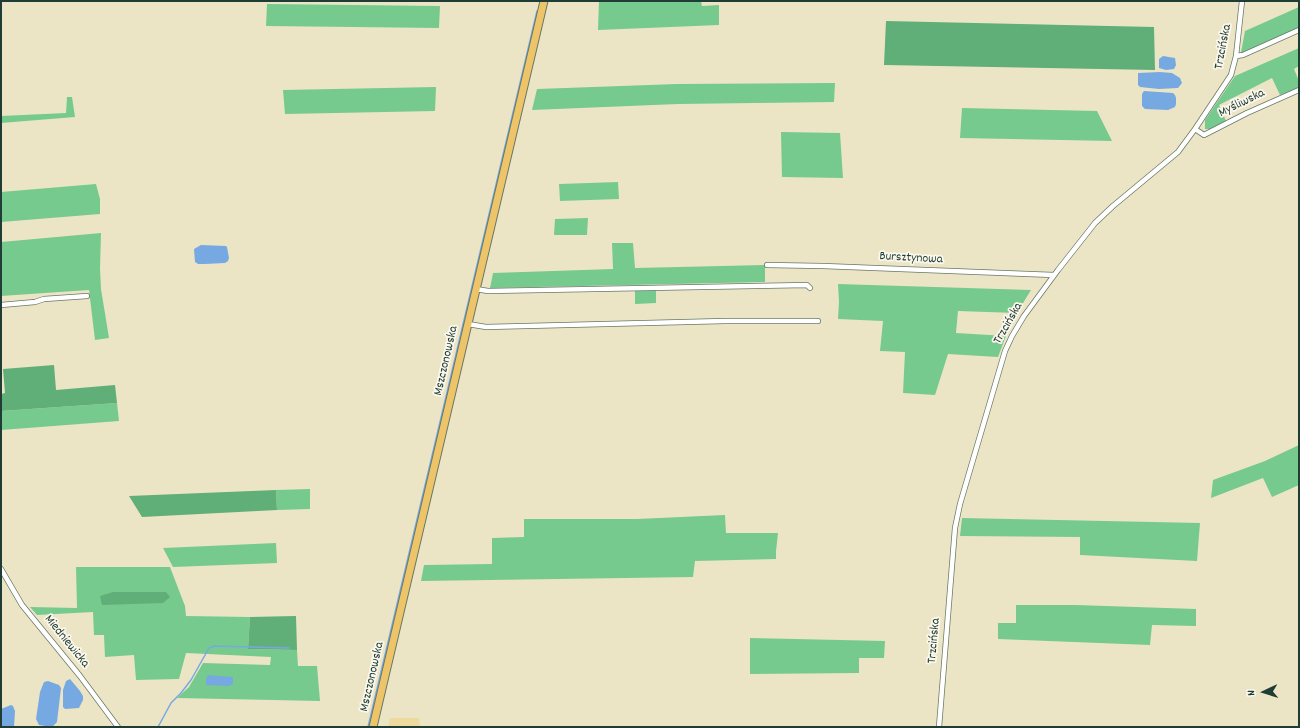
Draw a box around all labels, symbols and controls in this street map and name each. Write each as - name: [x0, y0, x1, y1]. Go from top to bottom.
- street label: Trzcińska: [1212, 23, 1236, 71]
- street label: Myśliwska: [1216, 86, 1268, 122]
- street label: Bursztynowa: [879, 250, 943, 268]
- street label: Trzcińska: [991, 300, 1027, 348]
- street label: Mszczonowska: [431, 325, 463, 397]
- street label: Miedniewicka: [40, 612, 92, 672]
- street label: Trzcińska: [925, 618, 945, 664]
- street label: Mszczonowska: [357, 641, 389, 713]
- north arrow: [1244, 672, 1284, 712]
- text: N: [1244, 690, 1260, 696]

